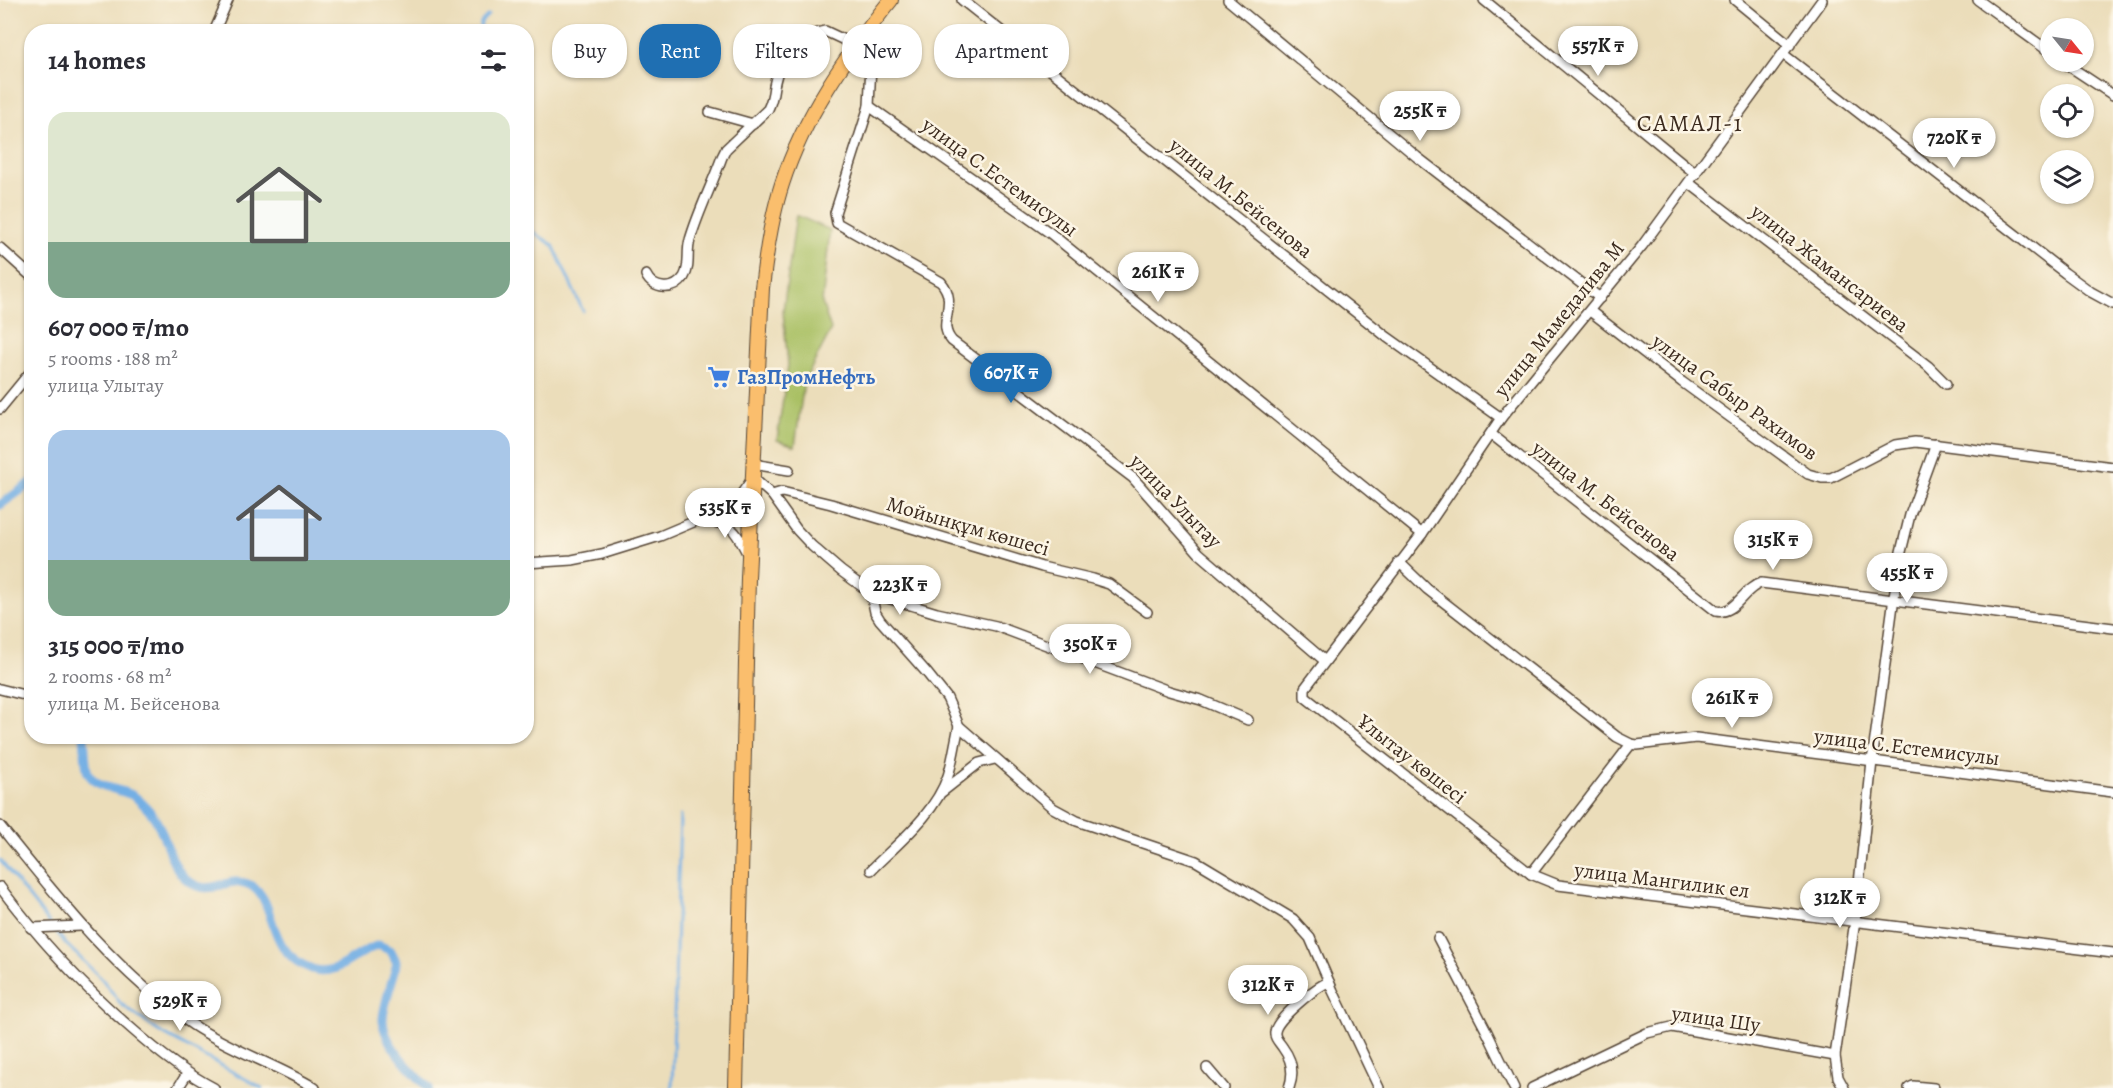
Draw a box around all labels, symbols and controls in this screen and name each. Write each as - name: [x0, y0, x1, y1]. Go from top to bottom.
- north arrow: [2040, 18, 2094, 72]
- map controls: [2040, 18, 2094, 204]
- chip: Buy: [552, 24, 627, 78]
- chip: Rent: [639, 24, 721, 78]
- chip: Filters: [733, 24, 830, 78]
- chip: New: [842, 24, 922, 78]
- chip: Apartment: [934, 24, 1069, 78]
- pin: 557K ₸: [1549, 26, 1647, 77]
- text: 557K ₸: [1572, 32, 1624, 59]
- text: 14 homes: [48, 43, 146, 78]
- icon: filters: [477, 44, 510, 77]
- button: locate: [2040, 84, 2094, 138]
- pin: 255K ₸: [1371, 91, 1469, 142]
- text: 255K ₸: [1393, 97, 1447, 124]
- district label: САМАЛ-1: [1637, 107, 1743, 139]
- street label: улица С.Естемисулы: [915, 110, 1084, 243]
- pin: 720K ₸: [1905, 118, 2003, 169]
- text: 720K ₸: [1927, 124, 1981, 151]
- street label: улица М.Бейсенова: [1163, 131, 1319, 265]
- button: layers: [2040, 150, 2094, 204]
- icon: home: [225, 151, 333, 259]
- street label: улица Жамансариева: [1744, 197, 1915, 339]
- street label: улица Мамедалива М: [1487, 235, 1631, 404]
- pin: 261K ₸: [1109, 252, 1207, 303]
- text: 261K ₸: [1132, 258, 1184, 285]
- text: 607 000 ₸/mo: [48, 310, 189, 345]
- street label: улица Сабыр Рахимов: [1645, 327, 1824, 467]
- text: 5 rooms · 188 m²: [48, 345, 178, 372]
- pin: 607K ₸: [962, 353, 1060, 404]
- text: 607K ₸: [984, 359, 1038, 386]
- place label: ГазПромНефть: [737, 363, 875, 391]
- supermarket icon: ГазПромНефть: [706, 364, 732, 390]
- text: улица Улытау: [48, 372, 163, 399]
- street label: улица М. Бейсенова: [1525, 434, 1686, 568]
- street label: улица Улытау: [1123, 447, 1229, 555]
- icon: home: [225, 469, 333, 577]
- pin: 535K ₸: [676, 488, 774, 539]
- street label: Мойынқұм көшесі: [883, 489, 1053, 563]
- text: 535K ₸: [699, 494, 751, 521]
- pin: 315K ₸: [1724, 520, 1822, 571]
- text: 315K ₸: [1748, 526, 1798, 553]
- pin: 455K ₸: [1858, 553, 1956, 604]
- text: 455K ₸: [1881, 559, 1933, 586]
- pin: 223K ₸: [851, 565, 949, 616]
- text: 223K ₸: [873, 571, 927, 598]
- pin: 350K ₸: [1041, 624, 1139, 675]
- text: 315 000 ₸/mo: [48, 628, 184, 663]
- text: 350K ₸: [1063, 630, 1117, 657]
- text: 2 rooms · 68 m²: [48, 663, 172, 690]
- pin: 261K ₸: [1683, 678, 1781, 729]
- text: 261K ₸: [1706, 684, 1758, 711]
- text: улица М. Бейсенова: [48, 690, 220, 717]
- street label: Ұлытау көшесі: [1351, 707, 1472, 810]
- street label: улица С.Естемисулы: [1812, 722, 2001, 772]
- street label: улица Мангилик ел: [1572, 855, 1751, 905]
- pin: 312K ₸: [1791, 878, 1889, 929]
- text: 312K ₸: [1814, 884, 1866, 911]
- pin: 312K ₸: [1219, 965, 1317, 1016]
- text: 312K ₸: [1242, 971, 1294, 998]
- pin: 529K ₸: [131, 981, 229, 1032]
- text: 529K ₸: [153, 987, 207, 1014]
- street label: улица Шу: [1669, 999, 1763, 1039]

